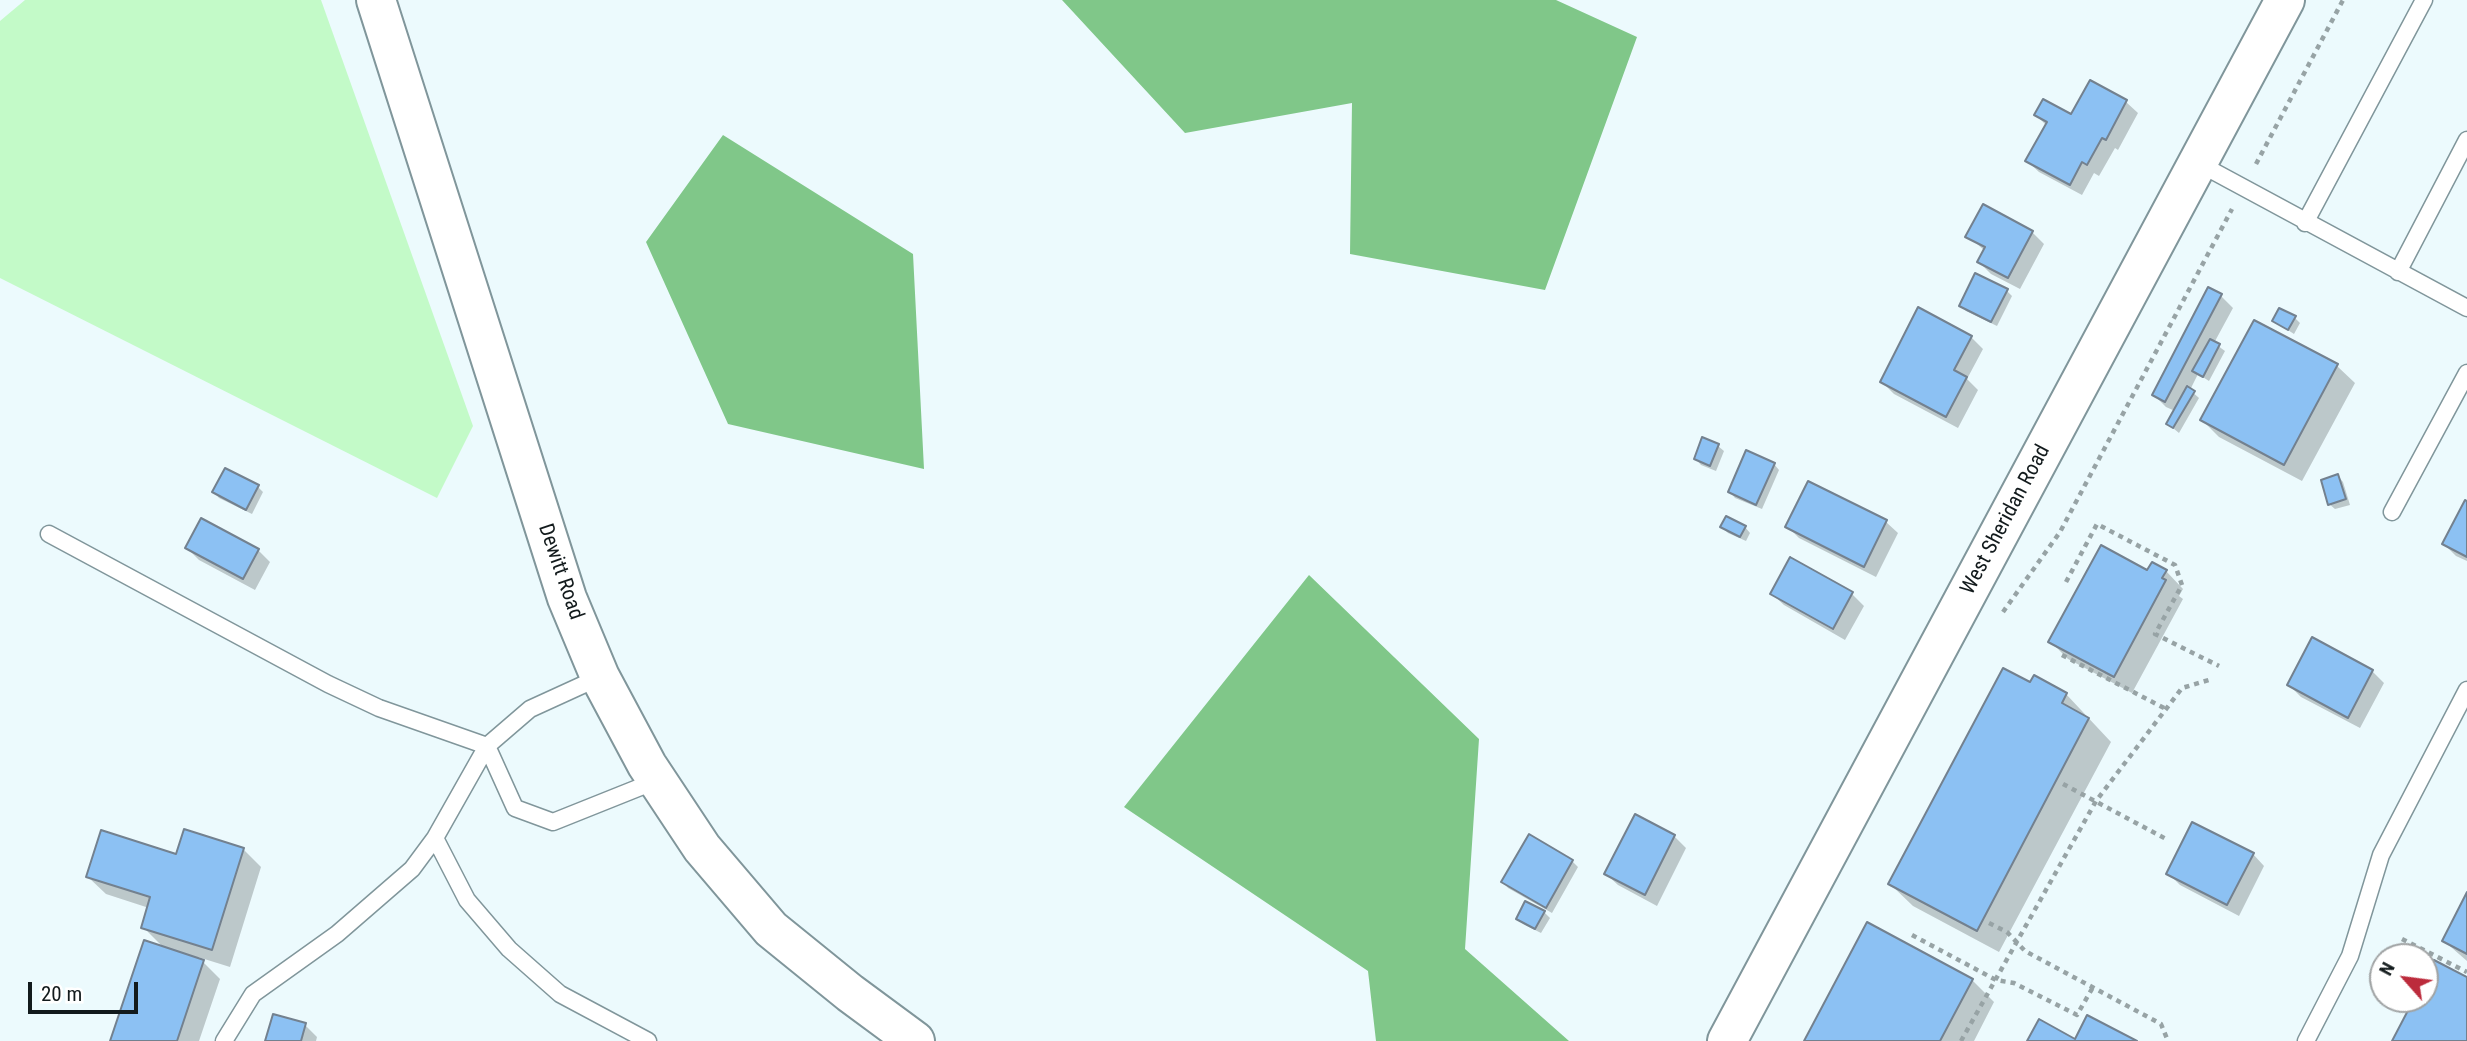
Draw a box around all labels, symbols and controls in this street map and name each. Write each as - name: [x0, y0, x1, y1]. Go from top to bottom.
- street label: West Sheridan Road: [1956, 441, 2056, 599]
- street label: Dewitt Road: [532, 521, 588, 623]
- north arrow: [2369, 943, 2439, 1013]
- text: N: [2374, 958, 2400, 979]
- scale bar: [32, 968, 142, 1012]
- text: 20 m: [41, 982, 82, 1006]

